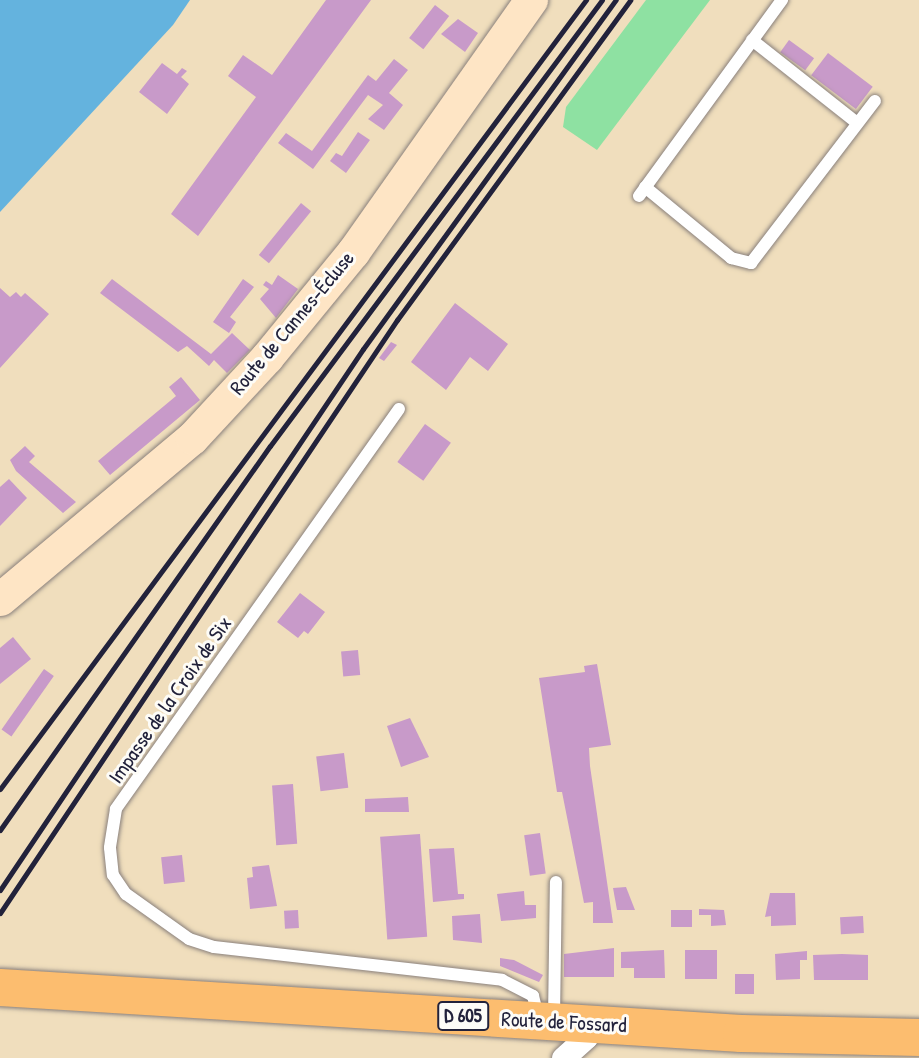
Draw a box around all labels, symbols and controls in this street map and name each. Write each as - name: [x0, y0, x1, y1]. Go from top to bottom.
- street label: Route de Cannes-Écluse: [225, 246, 359, 400]
- street label: Impasse de la Croix de Six: [103, 612, 237, 788]
- road number: D 605: [437, 1000, 489, 1032]
- street label: Route de Fossard: [501, 1006, 627, 1038]

